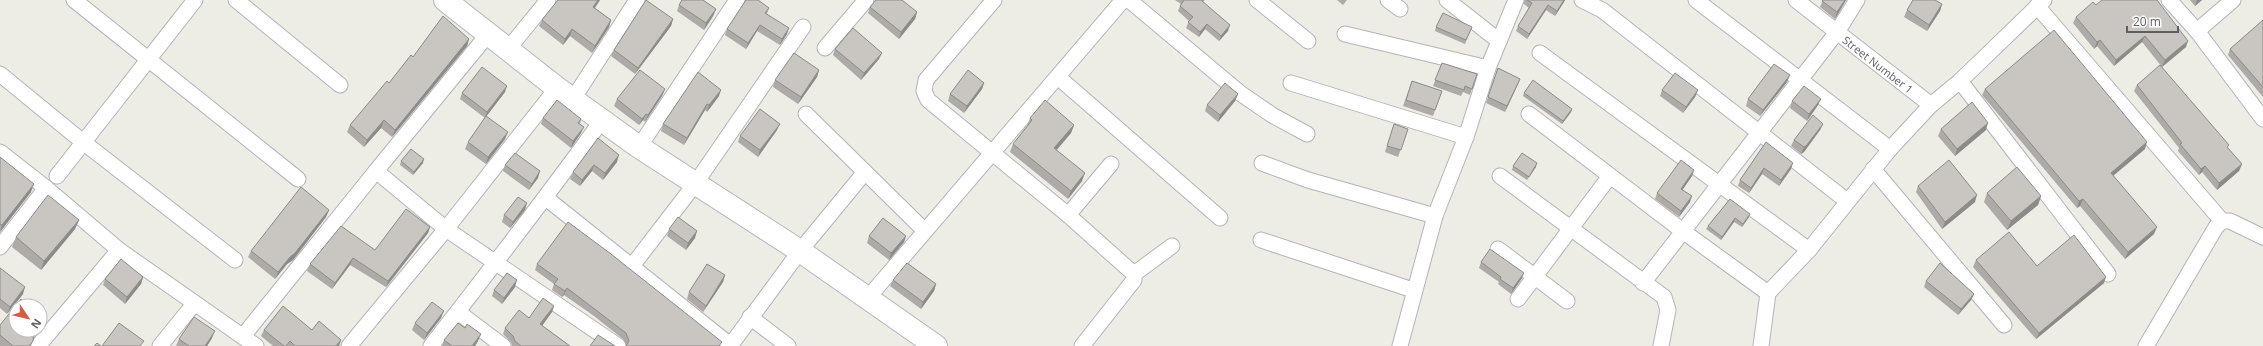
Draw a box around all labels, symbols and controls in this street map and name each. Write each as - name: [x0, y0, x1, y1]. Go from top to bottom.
- scale bar: [2127, 8, 2178, 34]
- text: 20 m: [2133, 13, 2161, 30]
- street label: Street Number 1: [1840, 32, 1917, 96]
- north arrow: [8, 298, 48, 338]
- text: N: [28, 316, 45, 332]

